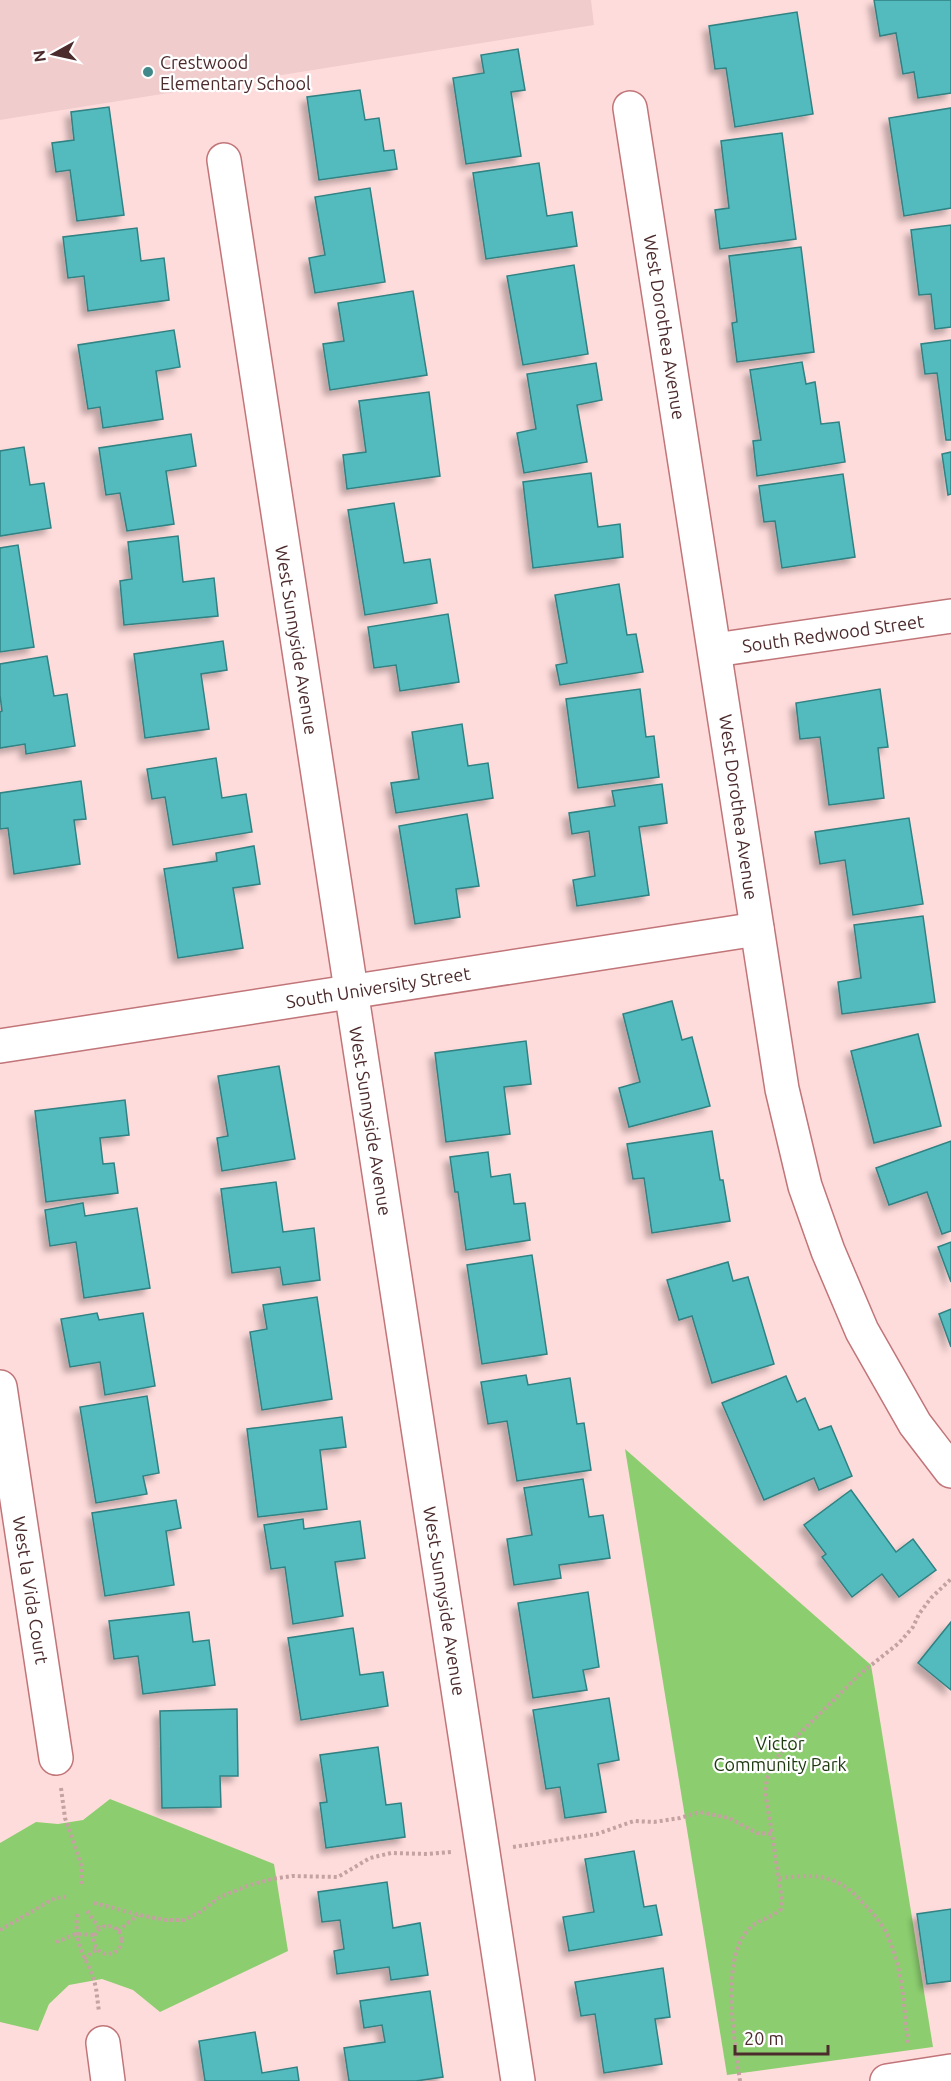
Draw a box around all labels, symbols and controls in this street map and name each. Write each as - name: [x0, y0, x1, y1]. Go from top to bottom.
- north arrow: [24, 24, 84, 84]
- text: N: [29, 49, 49, 63]
- place label: Crestwood Elementary School: [160, 52, 311, 93]
- marker: Crestwood Elementary School: [141, 65, 155, 79]
- street label: West Dorothea Avenue: [640, 233, 690, 421]
- street label: West Sunnyside Avenue: [272, 544, 322, 736]
- street label: South Redwood Street: [741, 610, 925, 656]
- street label: West Dorothea Avenue: [716, 713, 762, 901]
- street label: South University Street: [284, 963, 472, 1011]
- street label: West Sunnyside Avenue: [346, 1025, 396, 1217]
- street label: West Sunnyside Avenue: [420, 1505, 470, 1697]
- street label: West la Vida Court: [9, 1515, 53, 1665]
- park label: Victor Community Park: [713, 1733, 847, 1774]
- scale bar: [735, 2018, 828, 2056]
- text: 20 m: [744, 2028, 784, 2048]

